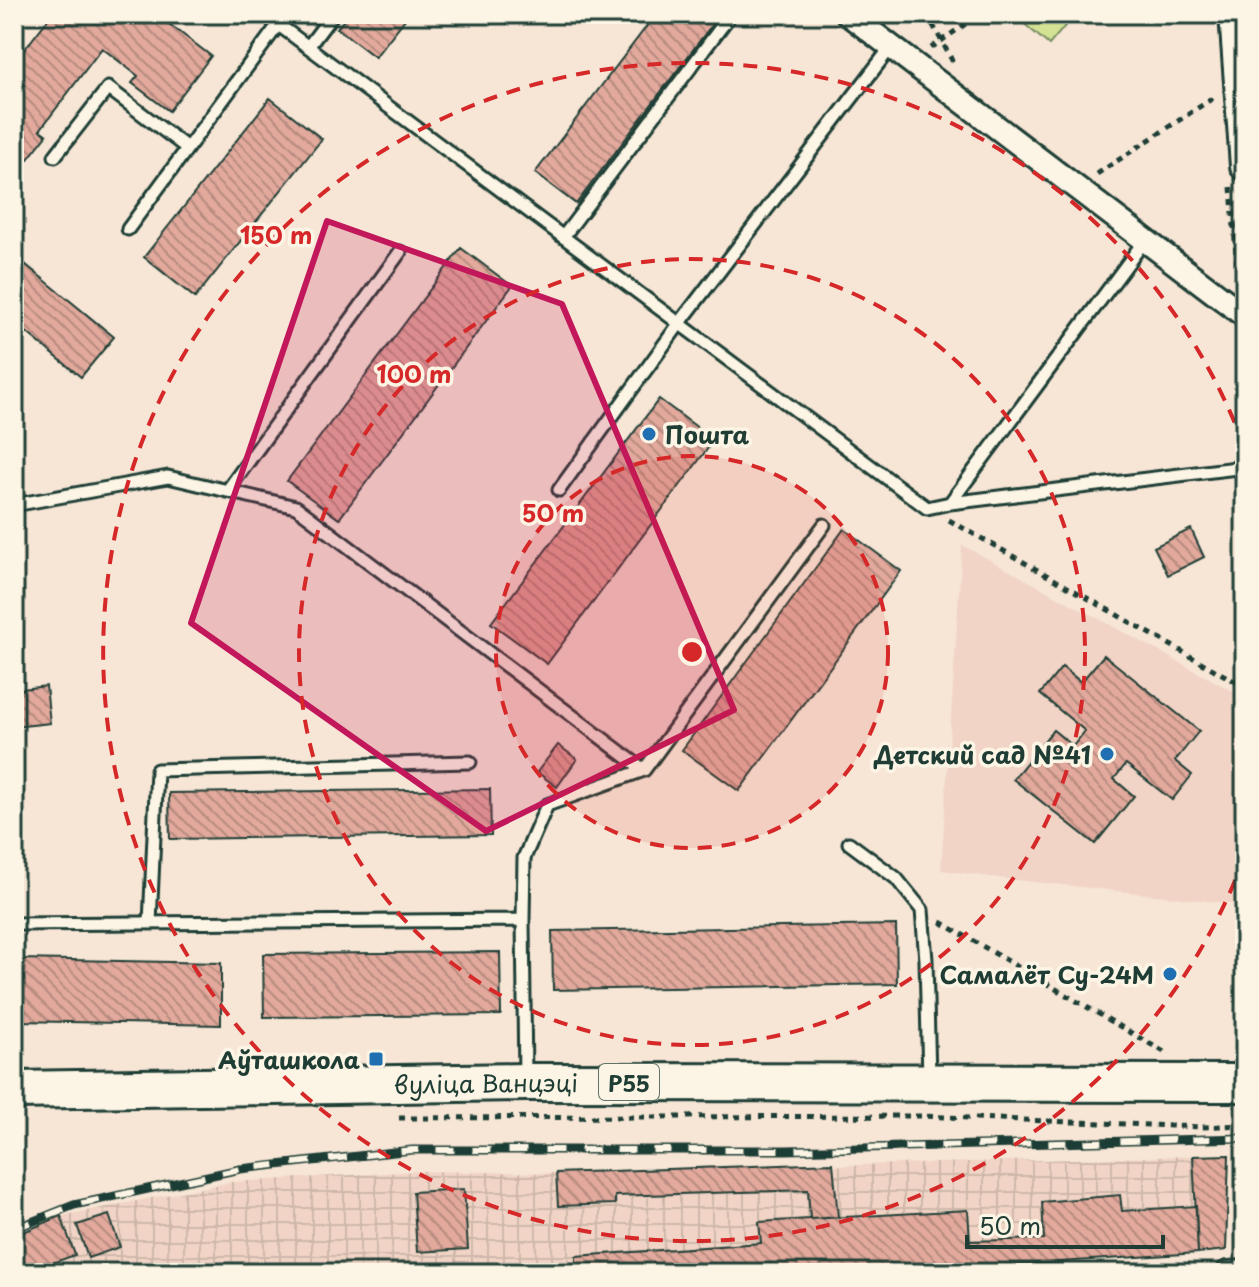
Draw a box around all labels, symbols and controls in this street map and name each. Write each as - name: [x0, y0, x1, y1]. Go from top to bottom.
- text: 150 m: [240, 216, 312, 252]
- text: 100 m: [377, 355, 451, 391]
- place label: Пошта: [665, 416, 749, 452]
- marker: Пошта: [640, 425, 658, 443]
- text: 50 m: [522, 494, 584, 530]
- centre of rings: [678, 638, 706, 666]
- place label: Детский сад №41: [873, 736, 1091, 772]
- marker: Детский сад №41: [1098, 745, 1116, 763]
- place label: Самалёт Су-24М: [939, 956, 1154, 992]
- marker: Самалёт Су-24М: [1161, 965, 1179, 983]
- place label: Аўташкола: [218, 1041, 361, 1077]
- marker: Аўташкола: [367, 1050, 385, 1068]
- street label: вуліца Ванцэці: [394, 1064, 578, 1102]
- road number: Р55: [599, 1064, 659, 1100]
- scale bar: [967, 1199, 1163, 1249]
- text: 50 m: [979, 1207, 1041, 1243]

